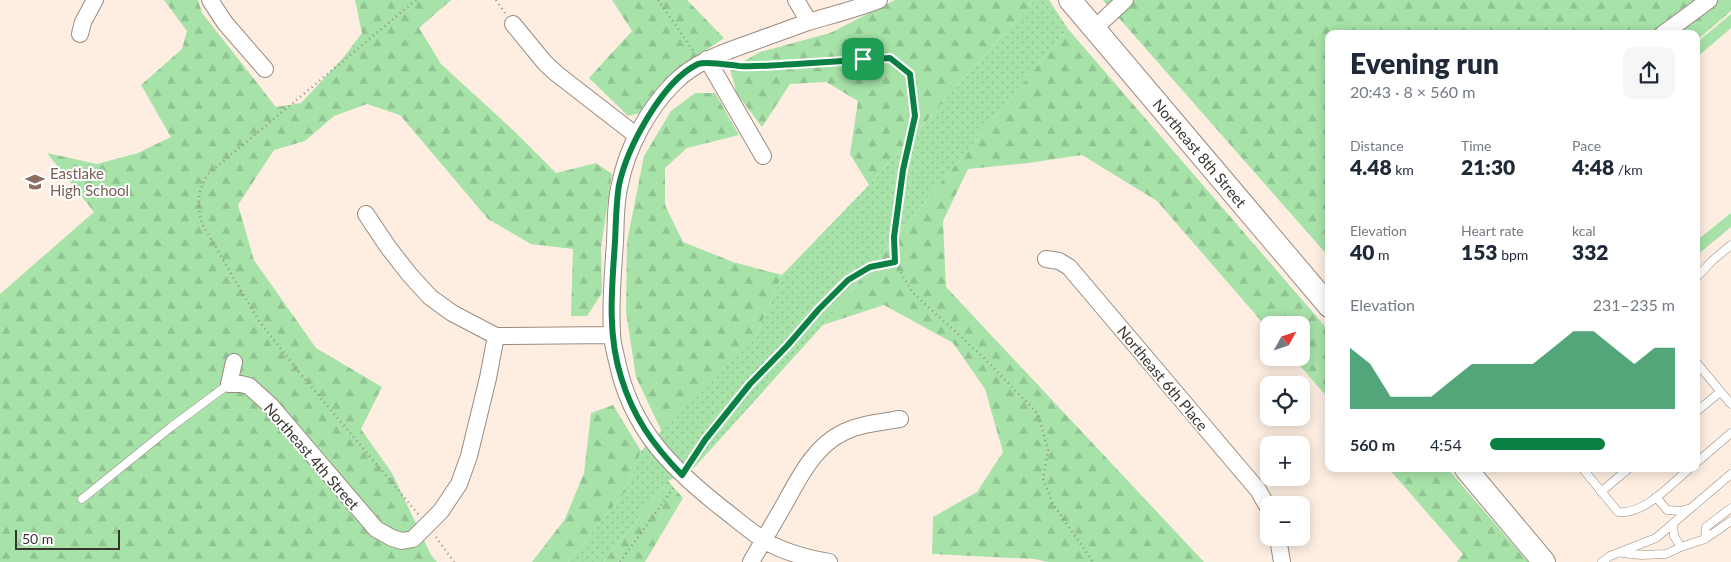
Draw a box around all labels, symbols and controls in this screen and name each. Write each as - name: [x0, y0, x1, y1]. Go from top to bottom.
- pin: [842, 38, 884, 80]
- icon: arrive: [849, 45, 877, 73]
- text: Evening run: [1350, 46, 1499, 80]
- button: share: [1623, 47, 1675, 99]
- text: 20:43 · 8 × 560 m: [1350, 82, 1475, 101]
- street label: Northeast 8th Street: [1149, 95, 1251, 211]
- text: Distance: [1350, 137, 1404, 154]
- text: Time: [1461, 137, 1492, 154]
- text: Pace: [1572, 137, 1601, 154]
- text: 4.48: [1350, 154, 1392, 179]
- text: 21:30: [1461, 154, 1515, 179]
- text: 4:48: [1572, 154, 1614, 179]
- text: km: [1392, 161, 1414, 178]
- text: /km: [1614, 161, 1643, 178]
- place label: Eastlake High School: [50, 164, 129, 199]
- school or university icon: Eastlake High School: [24, 171, 46, 193]
- text: Elevation: [1350, 222, 1407, 239]
- text: Heart rate: [1461, 222, 1524, 239]
- text: kcal: [1572, 222, 1596, 239]
- text: 40: [1350, 239, 1374, 264]
- text: 153: [1461, 239, 1498, 264]
- text: 332: [1572, 239, 1609, 264]
- text: m: [1374, 246, 1389, 263]
- text: bpm: [1498, 246, 1528, 263]
- text: Elevation: [1350, 295, 1415, 314]
- text: 231–235 m: [1593, 295, 1675, 314]
- north arrow: [1260, 316, 1310, 366]
- map controls: [1260, 316, 1310, 546]
- street label: Northeast 6th Place: [1114, 322, 1212, 434]
- button: locate: [1260, 376, 1310, 426]
- street label: Northeast 4th Street: [261, 399, 364, 514]
- text: 560 m: [1350, 435, 1395, 454]
- text: 4:54: [1430, 435, 1462, 454]
- button: +: [1260, 436, 1310, 486]
- button: −: [1260, 496, 1310, 546]
- scale bar: [15, 527, 120, 550]
- text: 50 m: [22, 530, 53, 547]

